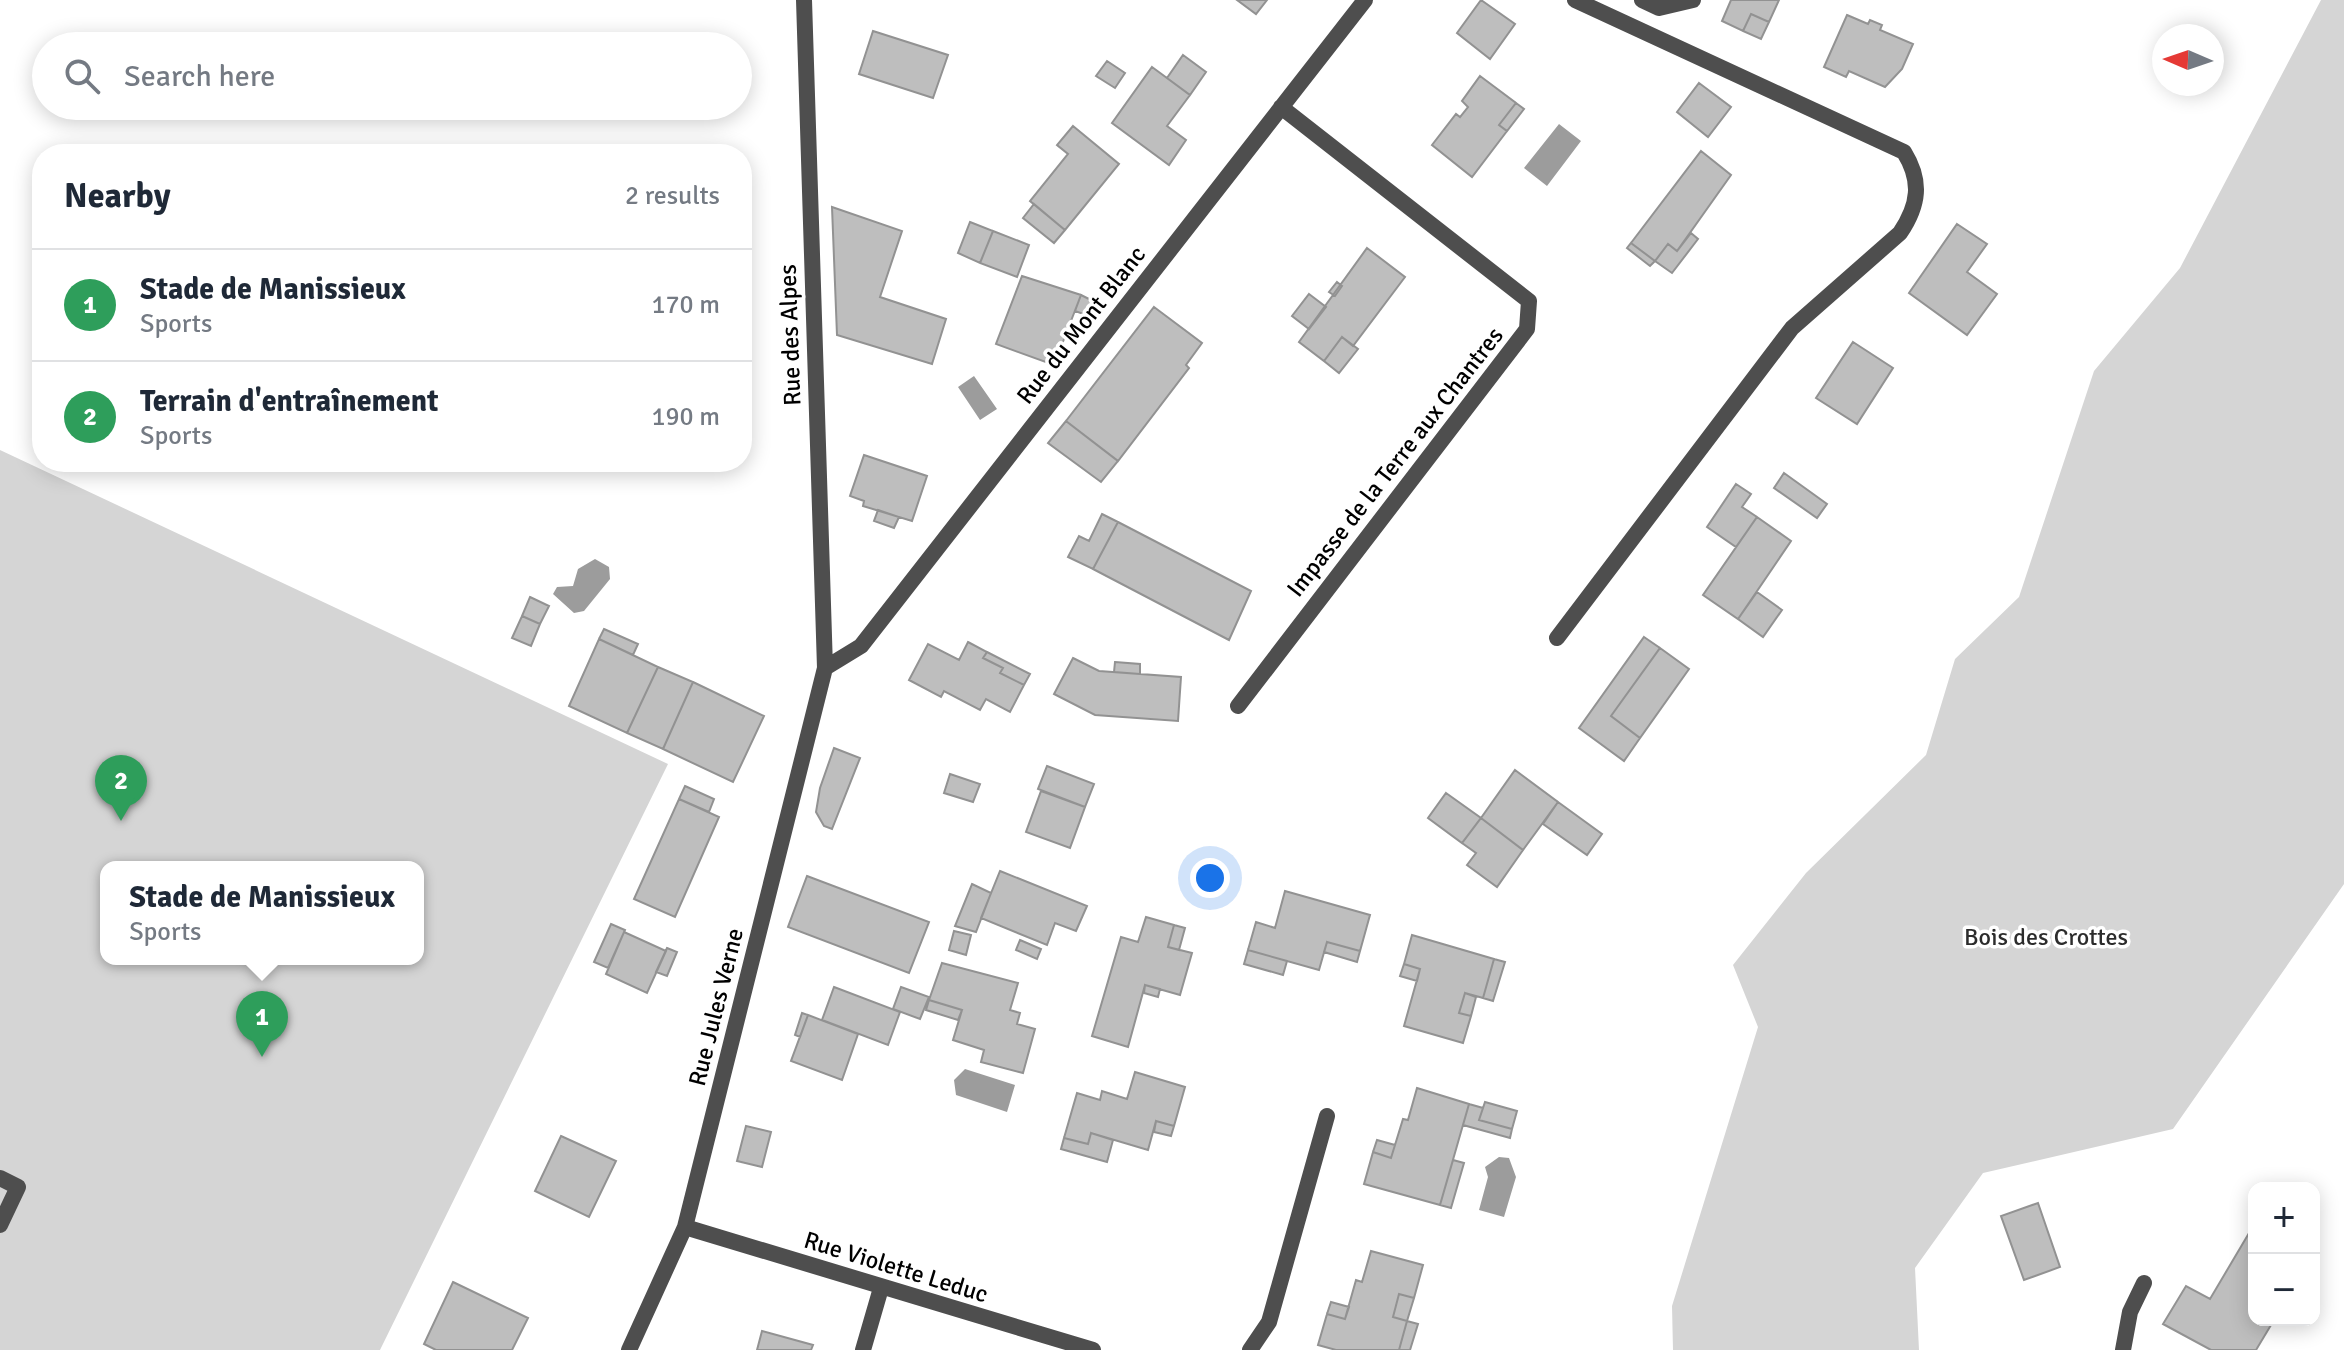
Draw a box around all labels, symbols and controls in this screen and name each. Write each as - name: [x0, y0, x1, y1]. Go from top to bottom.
- north arrow: [2152, 24, 2224, 96]
- search box: [32, 32, 752, 120]
- icon: search: [60, 54, 104, 98]
- text: Search here: [124, 58, 275, 95]
- text: Nearby: [64, 175, 171, 217]
- text: 2 results: [625, 180, 720, 212]
- street label: Rue du Mont Blanc: [1010, 240, 1152, 410]
- street label: Rue des Alpes: [773, 264, 807, 406]
- text: Stade de Manissieux: [140, 271, 406, 308]
- text: 1: [83, 289, 97, 321]
- text: 170 m: [651, 289, 720, 321]
- text: Sports: [140, 308, 212, 340]
- street label: Impasse de la Terre aux Chantres: [1280, 321, 1510, 603]
- text: Terrain d'entraînement: [140, 383, 438, 420]
- text: 2: [83, 401, 97, 433]
- text: 190 m: [651, 401, 720, 433]
- text: Sports: [140, 420, 212, 452]
- pin: 2: [95, 755, 147, 821]
- your location: [1190, 858, 1230, 898]
- popup: [100, 861, 424, 965]
- text: Stade de Manissieux: [129, 879, 395, 916]
- text: Sports: [129, 916, 201, 948]
- park label: Bois des Crottes: [1964, 922, 2128, 952]
- street label: Rue Jules Verne: [682, 925, 750, 1089]
- pin: 1: [236, 991, 288, 1057]
- map controls: [2248, 1182, 2320, 1326]
- button: +: [2248, 1182, 2320, 1254]
- street label: Rue Violette Leduc: [800, 1225, 992, 1309]
- button: −: [2248, 1254, 2320, 1326]

